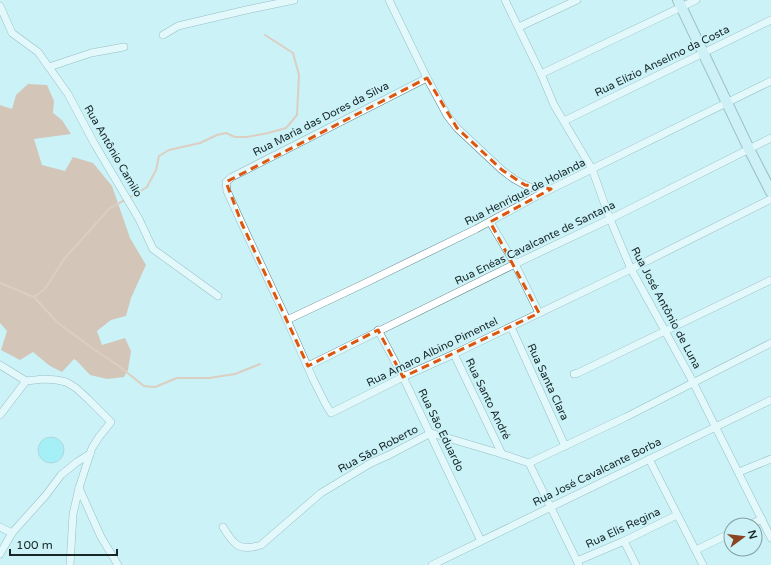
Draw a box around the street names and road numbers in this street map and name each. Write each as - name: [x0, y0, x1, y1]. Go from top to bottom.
- street label: Rua Elízio Anselmo da Costa: [592, 23, 732, 99]
- street label: Rua Maria das Dores da Silva: [251, 79, 391, 159]
- street label: Rua Antônio Camilo: [81, 103, 145, 200]
- street label: Rua Henrique de Holanda: [462, 156, 588, 228]
- street label: Rua Enéas Cavalcante de Santana: [453, 198, 617, 288]
- street label: Rua José Antônio de Luna: [628, 245, 704, 371]
- street label: Rua Amaro Albino Pimentel: [364, 315, 500, 389]
- street label: Rua Santa Clara: [525, 341, 571, 423]
- street label: Rua Santo André: [463, 356, 513, 442]
- street label: Rua São Eduardo: [415, 387, 467, 474]
- street label: Rua São Roberto: [336, 422, 421, 476]
- street label: Rua José Cavalcante Borba: [531, 435, 663, 509]
- street label: Rua Elis Regina: [584, 505, 662, 551]

